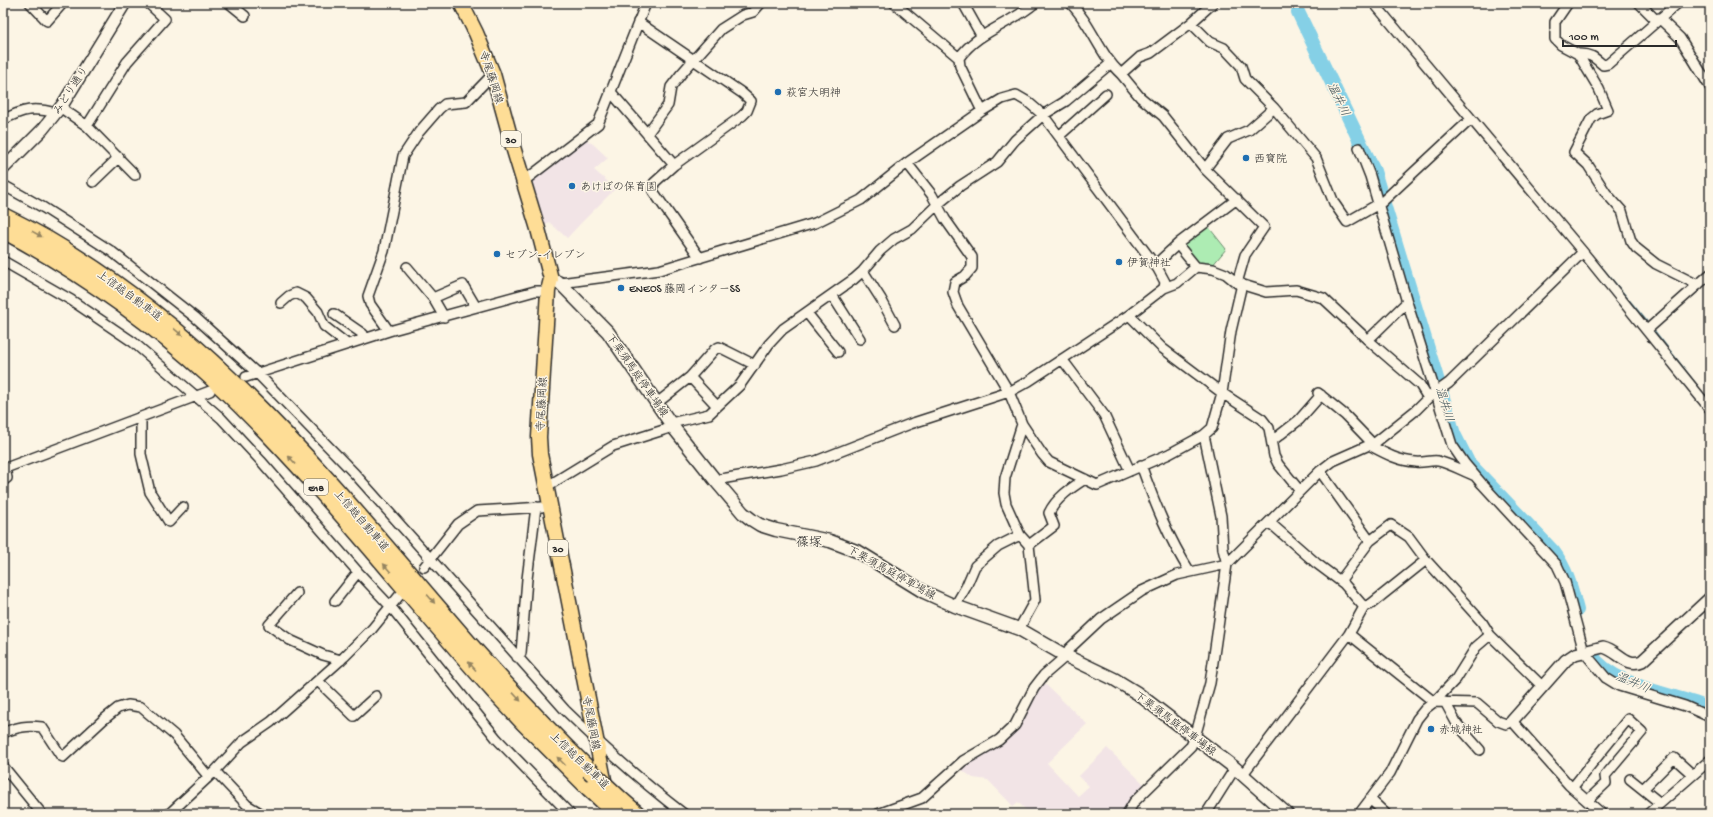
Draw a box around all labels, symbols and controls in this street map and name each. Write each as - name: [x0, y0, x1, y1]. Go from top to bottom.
- scale bar: [1563, 22, 1676, 48]
- text: 100 m: [1568, 31, 1599, 45]
- street label: 寺尾藤岡線: [476, 49, 505, 106]
- street label: みどり通り: [51, 64, 92, 117]
- water label: 温井川: [1323, 80, 1352, 119]
- marker: 萩宮大明神: [773, 87, 783, 97]
- place label: 萩宮大明神: [786, 87, 841, 100]
- road number: 30: [501, 131, 521, 147]
- marker: 西寶院: [1241, 153, 1251, 163]
- place label: 西寶院: [1254, 153, 1287, 166]
- marker: あけぼの保育園: [567, 181, 577, 191]
- place label: あけぼの保育園: [580, 181, 657, 194]
- one-way arrow: [32, 231, 43, 237]
- marker: セブン-イレブン: [492, 249, 502, 259]
- place label: セブン-イレブン: [505, 249, 585, 262]
- marker: 伊賀神社: [1114, 257, 1124, 267]
- place label: 伊賀神社: [1127, 257, 1171, 270]
- street label: 上信越自動車道: [94, 268, 164, 324]
- marker: ENEOS 藤岡インターSS: [616, 283, 626, 293]
- place label: ENEOS 藤岡インターSS: [629, 283, 741, 296]
- one-way arrow: [173, 328, 184, 336]
- street label: 下栗須馬庭停車場線: [603, 332, 670, 420]
- street label: 寺尾藤岡線: [535, 376, 550, 432]
- water label: 温井川: [1431, 385, 1456, 424]
- one-way arrow: [287, 455, 296, 465]
- road number: E18: [304, 479, 328, 495]
- street label: 上信越自動車道: [331, 488, 391, 554]
- district label: 篠塚: [796, 536, 822, 551]
- road number: 30: [548, 540, 568, 556]
- street label: 下栗須馬庭停車場線: [845, 544, 938, 603]
- one-way arrow: [382, 563, 392, 573]
- one-way arrow: [426, 594, 435, 605]
- one-way arrow: [468, 662, 477, 671]
- water label: 温井川: [1613, 669, 1652, 697]
- street label: 下栗須馬庭停車場線: [1132, 689, 1219, 759]
- one-way arrow: [512, 692, 521, 701]
- street label: 寺尾藤岡線: [579, 695, 602, 752]
- marker: 赤城神社: [1426, 724, 1436, 734]
- place label: 赤城神社: [1439, 724, 1483, 737]
- street label: 上信越自動車道: [547, 730, 611, 792]
- one-way arrow: [556, 756, 566, 766]

